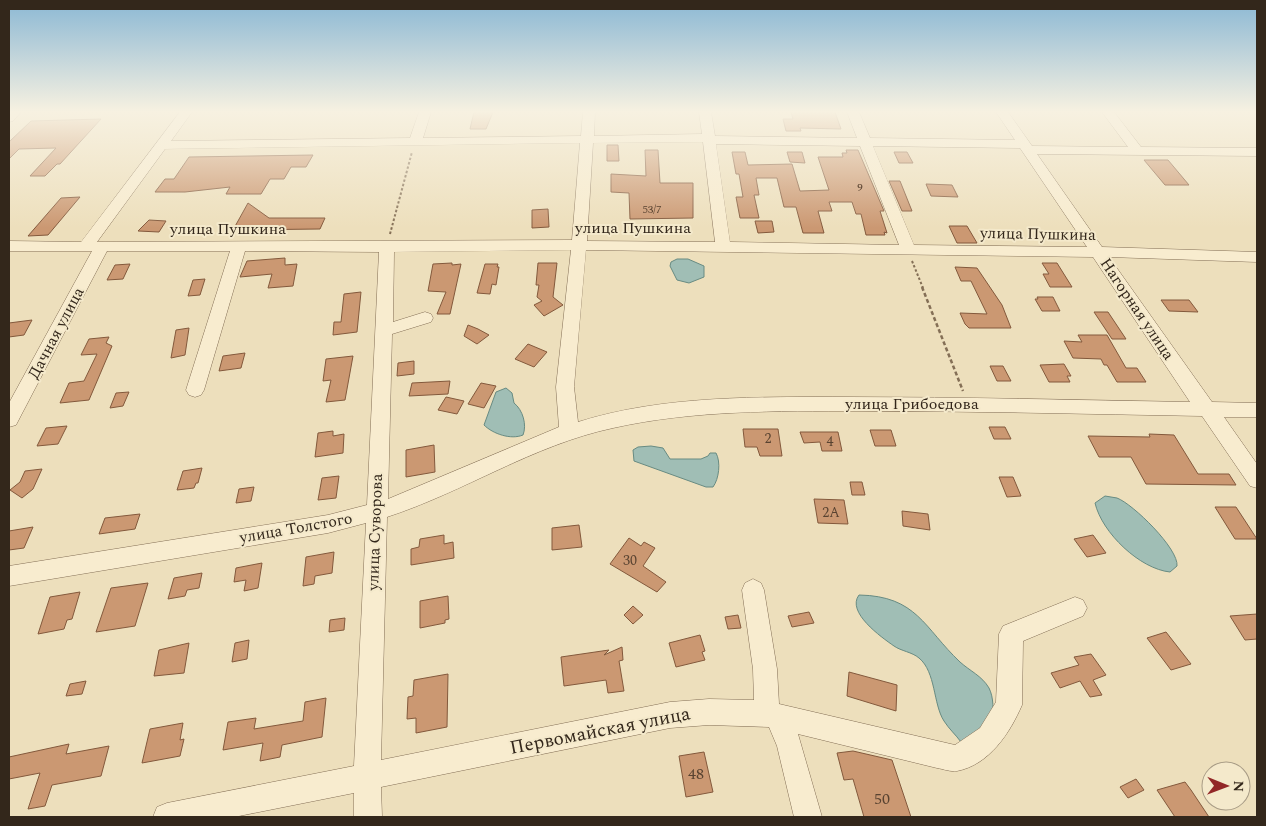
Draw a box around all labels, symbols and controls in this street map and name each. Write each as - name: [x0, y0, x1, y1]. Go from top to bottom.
- house number: 9: [857, 179, 863, 196]
- house number: 53/7: [642, 201, 662, 218]
- street label: улица Пушкина: [574, 216, 691, 240]
- street label: улица Пушкина: [169, 217, 286, 241]
- street label: улица Пушкина: [979, 221, 1096, 247]
- street label: Нагорная улица: [1094, 253, 1180, 365]
- street label: Дачная улица: [22, 283, 90, 383]
- street label: улица Грибоедова: [844, 392, 979, 416]
- house number: 2: [765, 428, 772, 449]
- house number: 4: [827, 431, 834, 452]
- street label: улица Суворова: [361, 473, 389, 592]
- house number: 2А: [822, 502, 840, 523]
- street label: улица Толстого: [237, 506, 354, 550]
- house number: 30: [623, 550, 637, 571]
- street label: Первомайская улица: [507, 699, 694, 763]
- north arrow: [1201, 761, 1251, 811]
- house number: 48: [688, 762, 704, 786]
- text: N: [1228, 780, 1249, 792]
- house number: 50: [874, 787, 890, 811]

